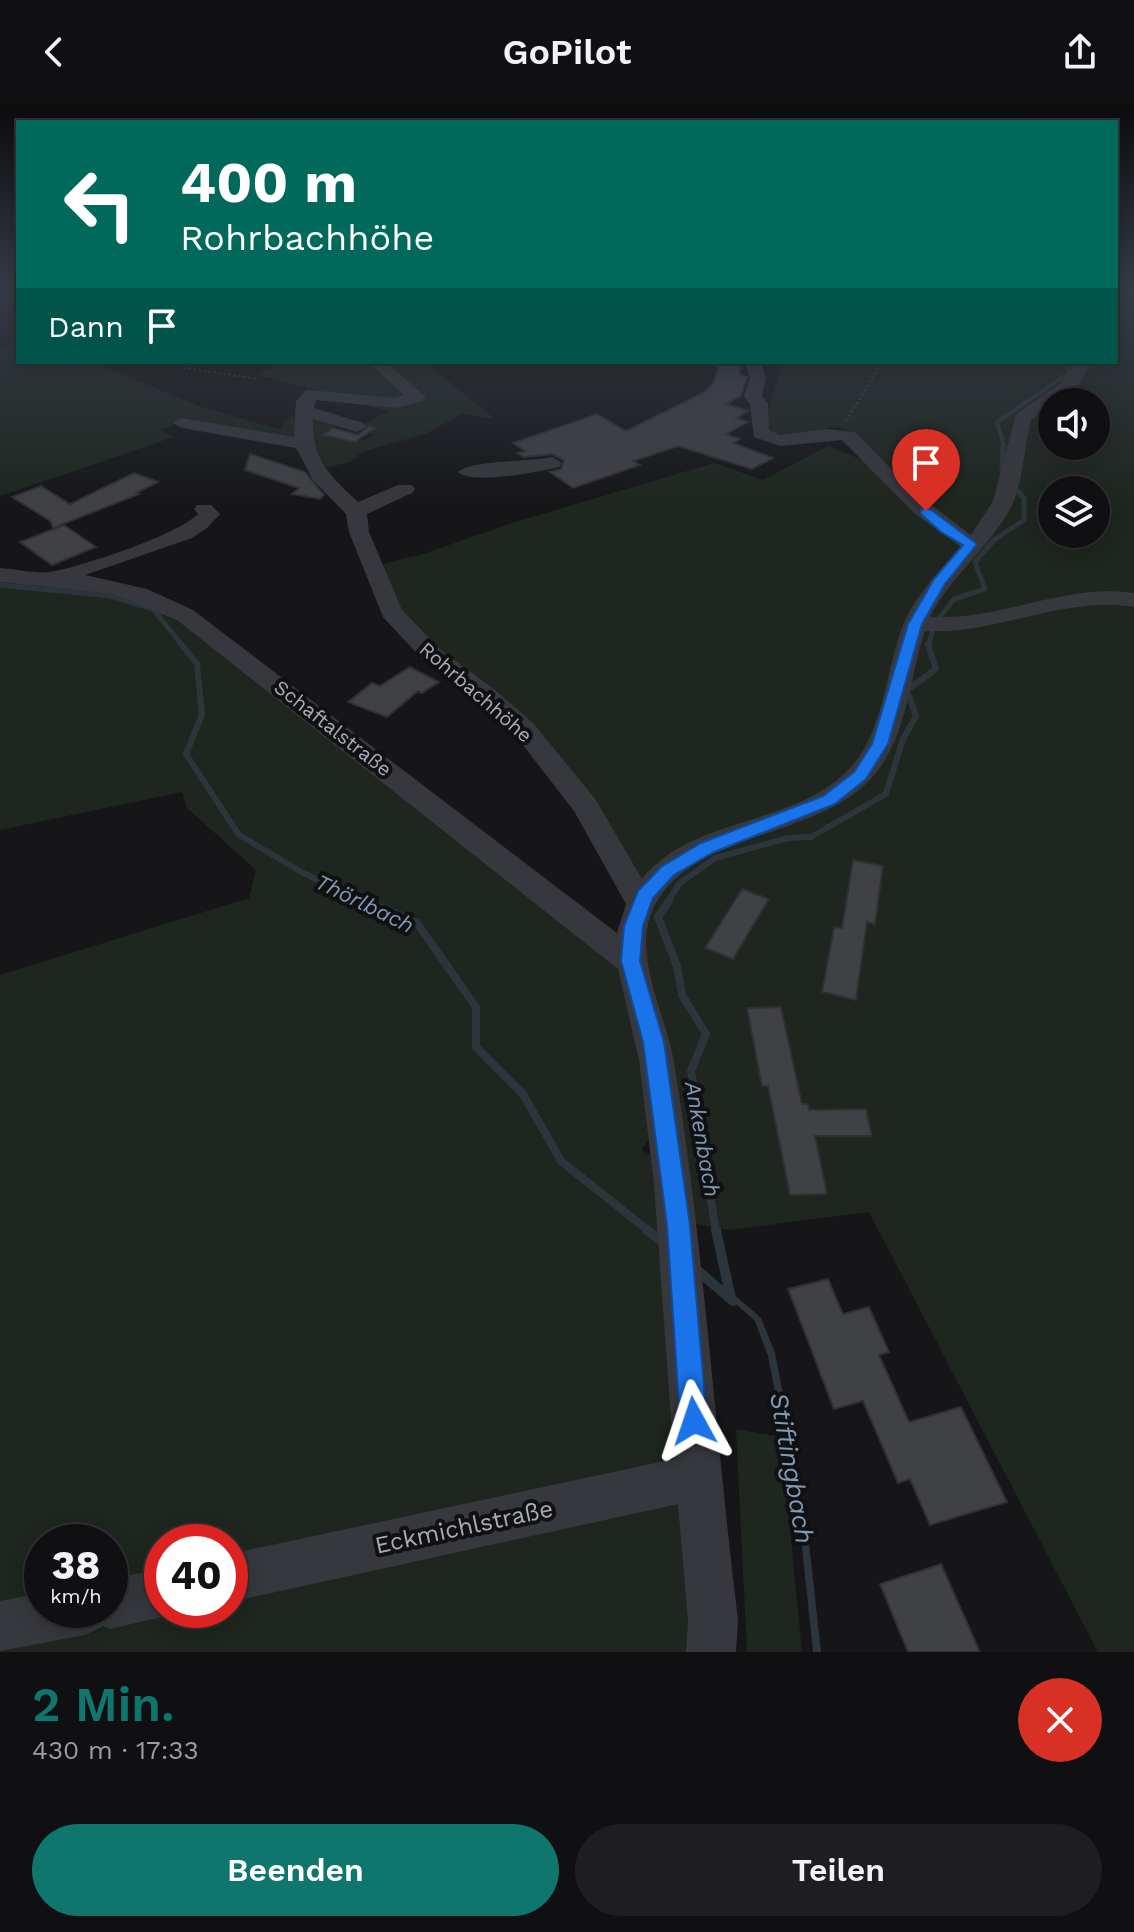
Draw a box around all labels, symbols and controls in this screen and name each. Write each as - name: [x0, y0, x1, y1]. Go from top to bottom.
- icon: back: [32, 30, 76, 74]
- icon: share: [1058, 30, 1102, 74]
- text: GoPilot: [502, 31, 632, 73]
- text: 400 m: [180, 150, 357, 216]
- icon: left: [48, 152, 152, 256]
- text: Rohrbachhöhe: [180, 217, 434, 259]
- icon: arrive: [140, 304, 184, 348]
- text: Dann: [48, 309, 124, 344]
- map controls: [1038, 388, 1110, 548]
- button: sound: [1038, 388, 1110, 460]
- pin: [892, 429, 960, 511]
- icon: arrive: [904, 441, 948, 485]
- button: layers: [1038, 476, 1110, 548]
- street label: Rohrbachhöhe: [415, 637, 537, 747]
- street label: Schaftalstraße: [270, 675, 396, 781]
- water label: Thörlbach: [312, 869, 418, 938]
- water label: Ankenbach: [680, 1078, 725, 1199]
- position arrow: [652, 1379, 736, 1463]
- water label: Stiftingbach: [764, 1390, 820, 1546]
- street label: Eckmichlstraße: [372, 1494, 556, 1560]
- speed limit sign: 40: [144, 1524, 248, 1628]
- text: 38: [52, 1542, 100, 1589]
- text: km/h: [50, 1584, 102, 1608]
- text: 2 Min.: [32, 1676, 175, 1733]
- button: close: [1018, 1678, 1102, 1762]
- text: 430 m · 17:33: [32, 1735, 199, 1765]
- button: Beenden: [32, 1824, 559, 1916]
- button: Teilen: [575, 1824, 1102, 1916]

